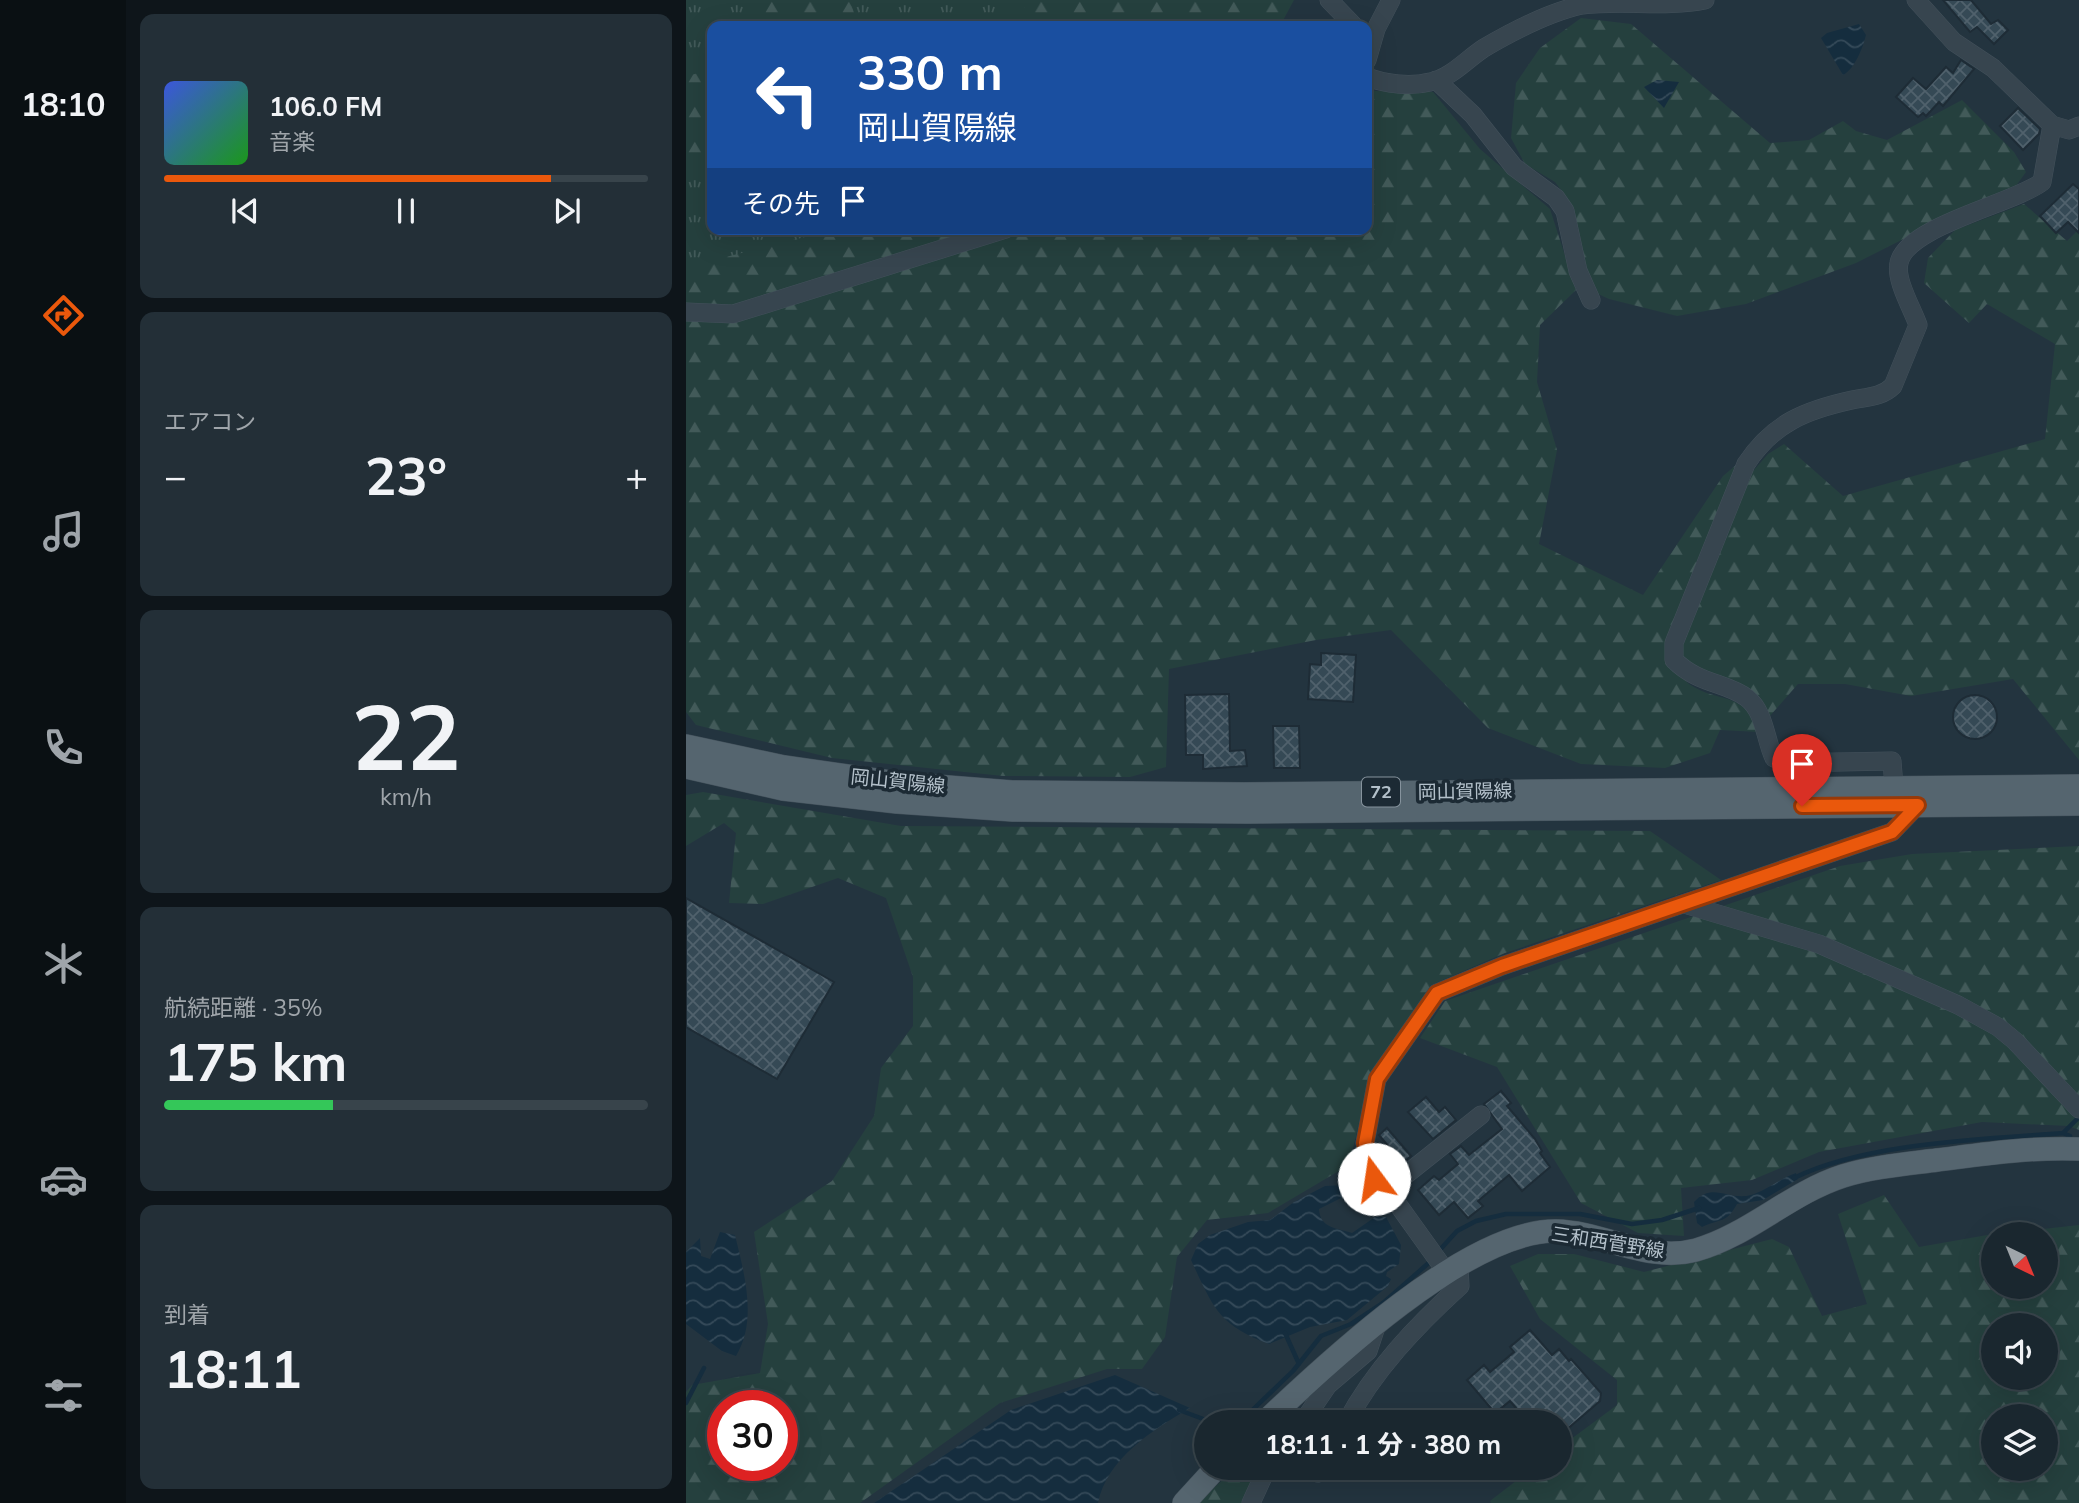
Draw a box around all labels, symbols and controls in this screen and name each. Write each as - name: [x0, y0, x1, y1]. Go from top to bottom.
- text: 330 m: [857, 41, 1003, 102]
- icon: left: [742, 49, 833, 140]
- text: 18:10: [21, 84, 105, 124]
- text: 106.0 FM: [269, 90, 382, 123]
- text: 岡山賀陽線: [857, 107, 1017, 147]
- text: 音楽: [269, 127, 315, 156]
- icon: arrive: [834, 182, 872, 220]
- text: その先: [742, 187, 820, 220]
- icon: previous: [226, 192, 264, 230]
- icon: pause: [387, 192, 425, 230]
- icon: next: [548, 192, 586, 230]
- icon: directions: [39, 291, 88, 340]
- text: エアコン: [164, 407, 256, 436]
- text: 23°: [365, 443, 447, 508]
- text: −: [164, 452, 187, 500]
- text: +: [625, 452, 648, 500]
- icon: music: [39, 507, 88, 556]
- text: 22: [351, 679, 461, 793]
- icon: phone: [39, 723, 88, 772]
- pin: [1772, 734, 1832, 806]
- icon: arrive: [1783, 745, 1821, 783]
- street label: 岡山賀陽線: [849, 764, 947, 798]
- road number: 72: [1362, 778, 1400, 806]
- street label: 岡山賀陽線: [1417, 778, 1513, 804]
- text: km/h: [380, 782, 432, 811]
- icon: climate: [39, 939, 88, 988]
- text: 航続距離 · 35%: [164, 993, 322, 1022]
- text: 175 km: [164, 1029, 347, 1094]
- position arrow: [1337, 1142, 1411, 1216]
- icon: car: [39, 1155, 88, 1204]
- street label: 三和西菅野線: [1550, 1221, 1666, 1263]
- north arrow: [1981, 1222, 2058, 1298]
- map controls: [1981, 1222, 2058, 1481]
- text: 到着: [164, 1300, 210, 1329]
- button: sound: [1981, 1313, 2058, 1390]
- text: 18:11: [164, 1336, 302, 1401]
- icon: filters: [39, 1371, 88, 1420]
- speed limit sign: 30: [707, 1390, 798, 1481]
- button: layers: [1981, 1404, 2058, 1481]
- text: 18:11 · 1 分 · 380 m: [1265, 1428, 1501, 1461]

